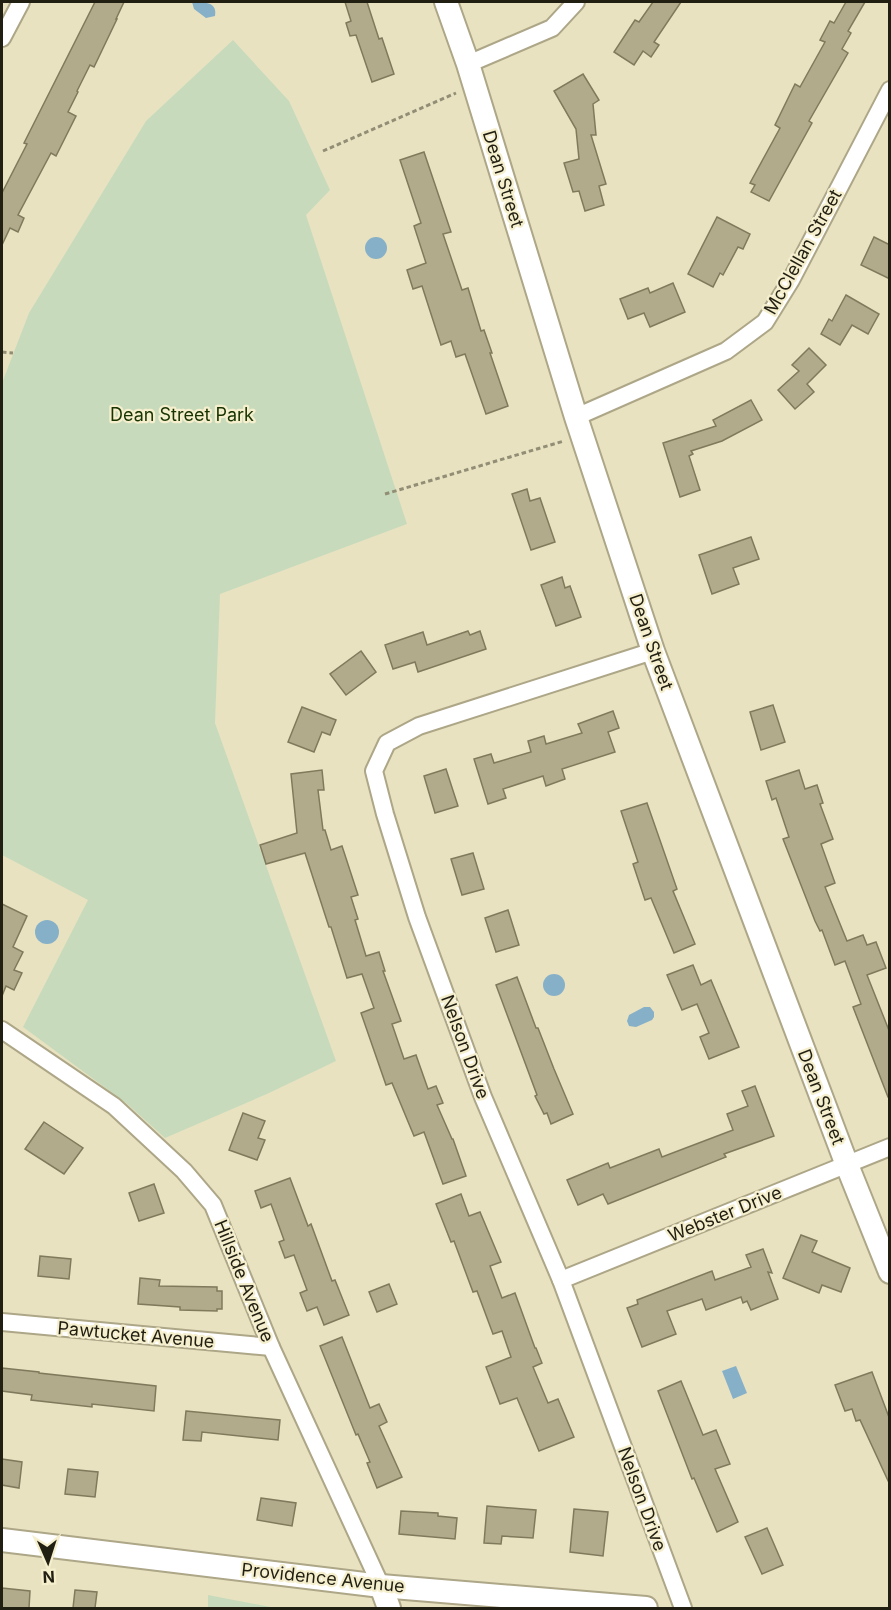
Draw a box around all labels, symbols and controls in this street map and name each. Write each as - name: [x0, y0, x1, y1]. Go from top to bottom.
- street label: Dean Street: [479, 128, 528, 230]
- street label: McClellan Street: [759, 185, 846, 318]
- park label: Dean Street Park: [110, 404, 254, 425]
- street label: Dean Street: [625, 591, 678, 693]
- street label: Nelson Drive: [437, 992, 494, 1102]
- street label: Dean Street: [794, 1046, 849, 1147]
- street label: Webster Drive: [665, 1181, 785, 1246]
- street label: Hillside Avenue: [210, 1217, 279, 1345]
- street label: Pawtucket Avenue: [57, 1317, 215, 1352]
- street label: Nelson Drive: [614, 1444, 671, 1554]
- north arrow: [18, 1532, 78, 1592]
- street label: Providence Avenue: [240, 1558, 406, 1597]
- text: N: [42, 1567, 55, 1587]

